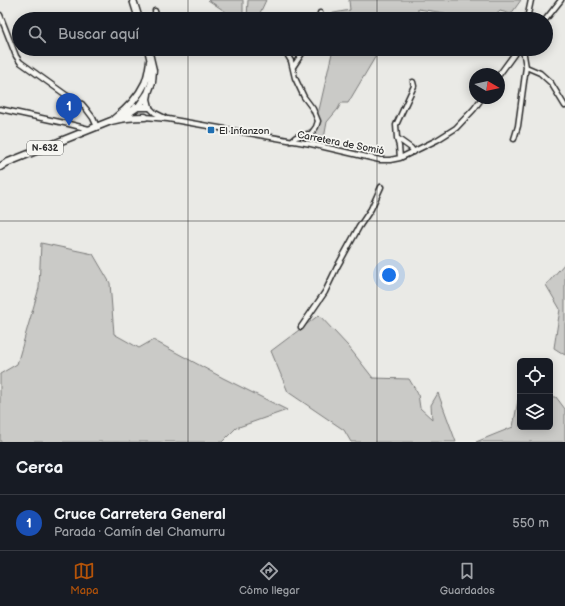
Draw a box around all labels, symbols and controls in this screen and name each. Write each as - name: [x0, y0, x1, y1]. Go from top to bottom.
- search box: [12, 12, 553, 56]
- icon: search: [26, 23, 48, 45]
- text: Buscar aquí: [58, 25, 139, 44]
- north arrow: [469, 68, 505, 104]
- pin: 1: [56, 93, 82, 126]
- marker: El Infanzon: [206, 125, 216, 135]
- place label: El Infanzon: [219, 125, 270, 137]
- street label: Carretera de Somió: [296, 129, 386, 157]
- road number: N-632: [27, 141, 63, 155]
- your location: [379, 265, 399, 285]
- map controls: [517, 358, 553, 430]
- button: locate: [517, 358, 553, 394]
- button: layers: [517, 394, 553, 430]
- text: Cerca: [16, 458, 63, 478]
- text: Cruce Carretera General: [54, 505, 226, 524]
- text: 1: [26, 515, 32, 531]
- text: 550 m: [512, 515, 549, 531]
- text: Parada · Camín del Chamurru: [54, 524, 225, 540]
- tab: Mapa: [70, 560, 99, 597]
- tab: Cómo llegar: [239, 560, 299, 597]
- tab: Guardados: [440, 560, 495, 597]

